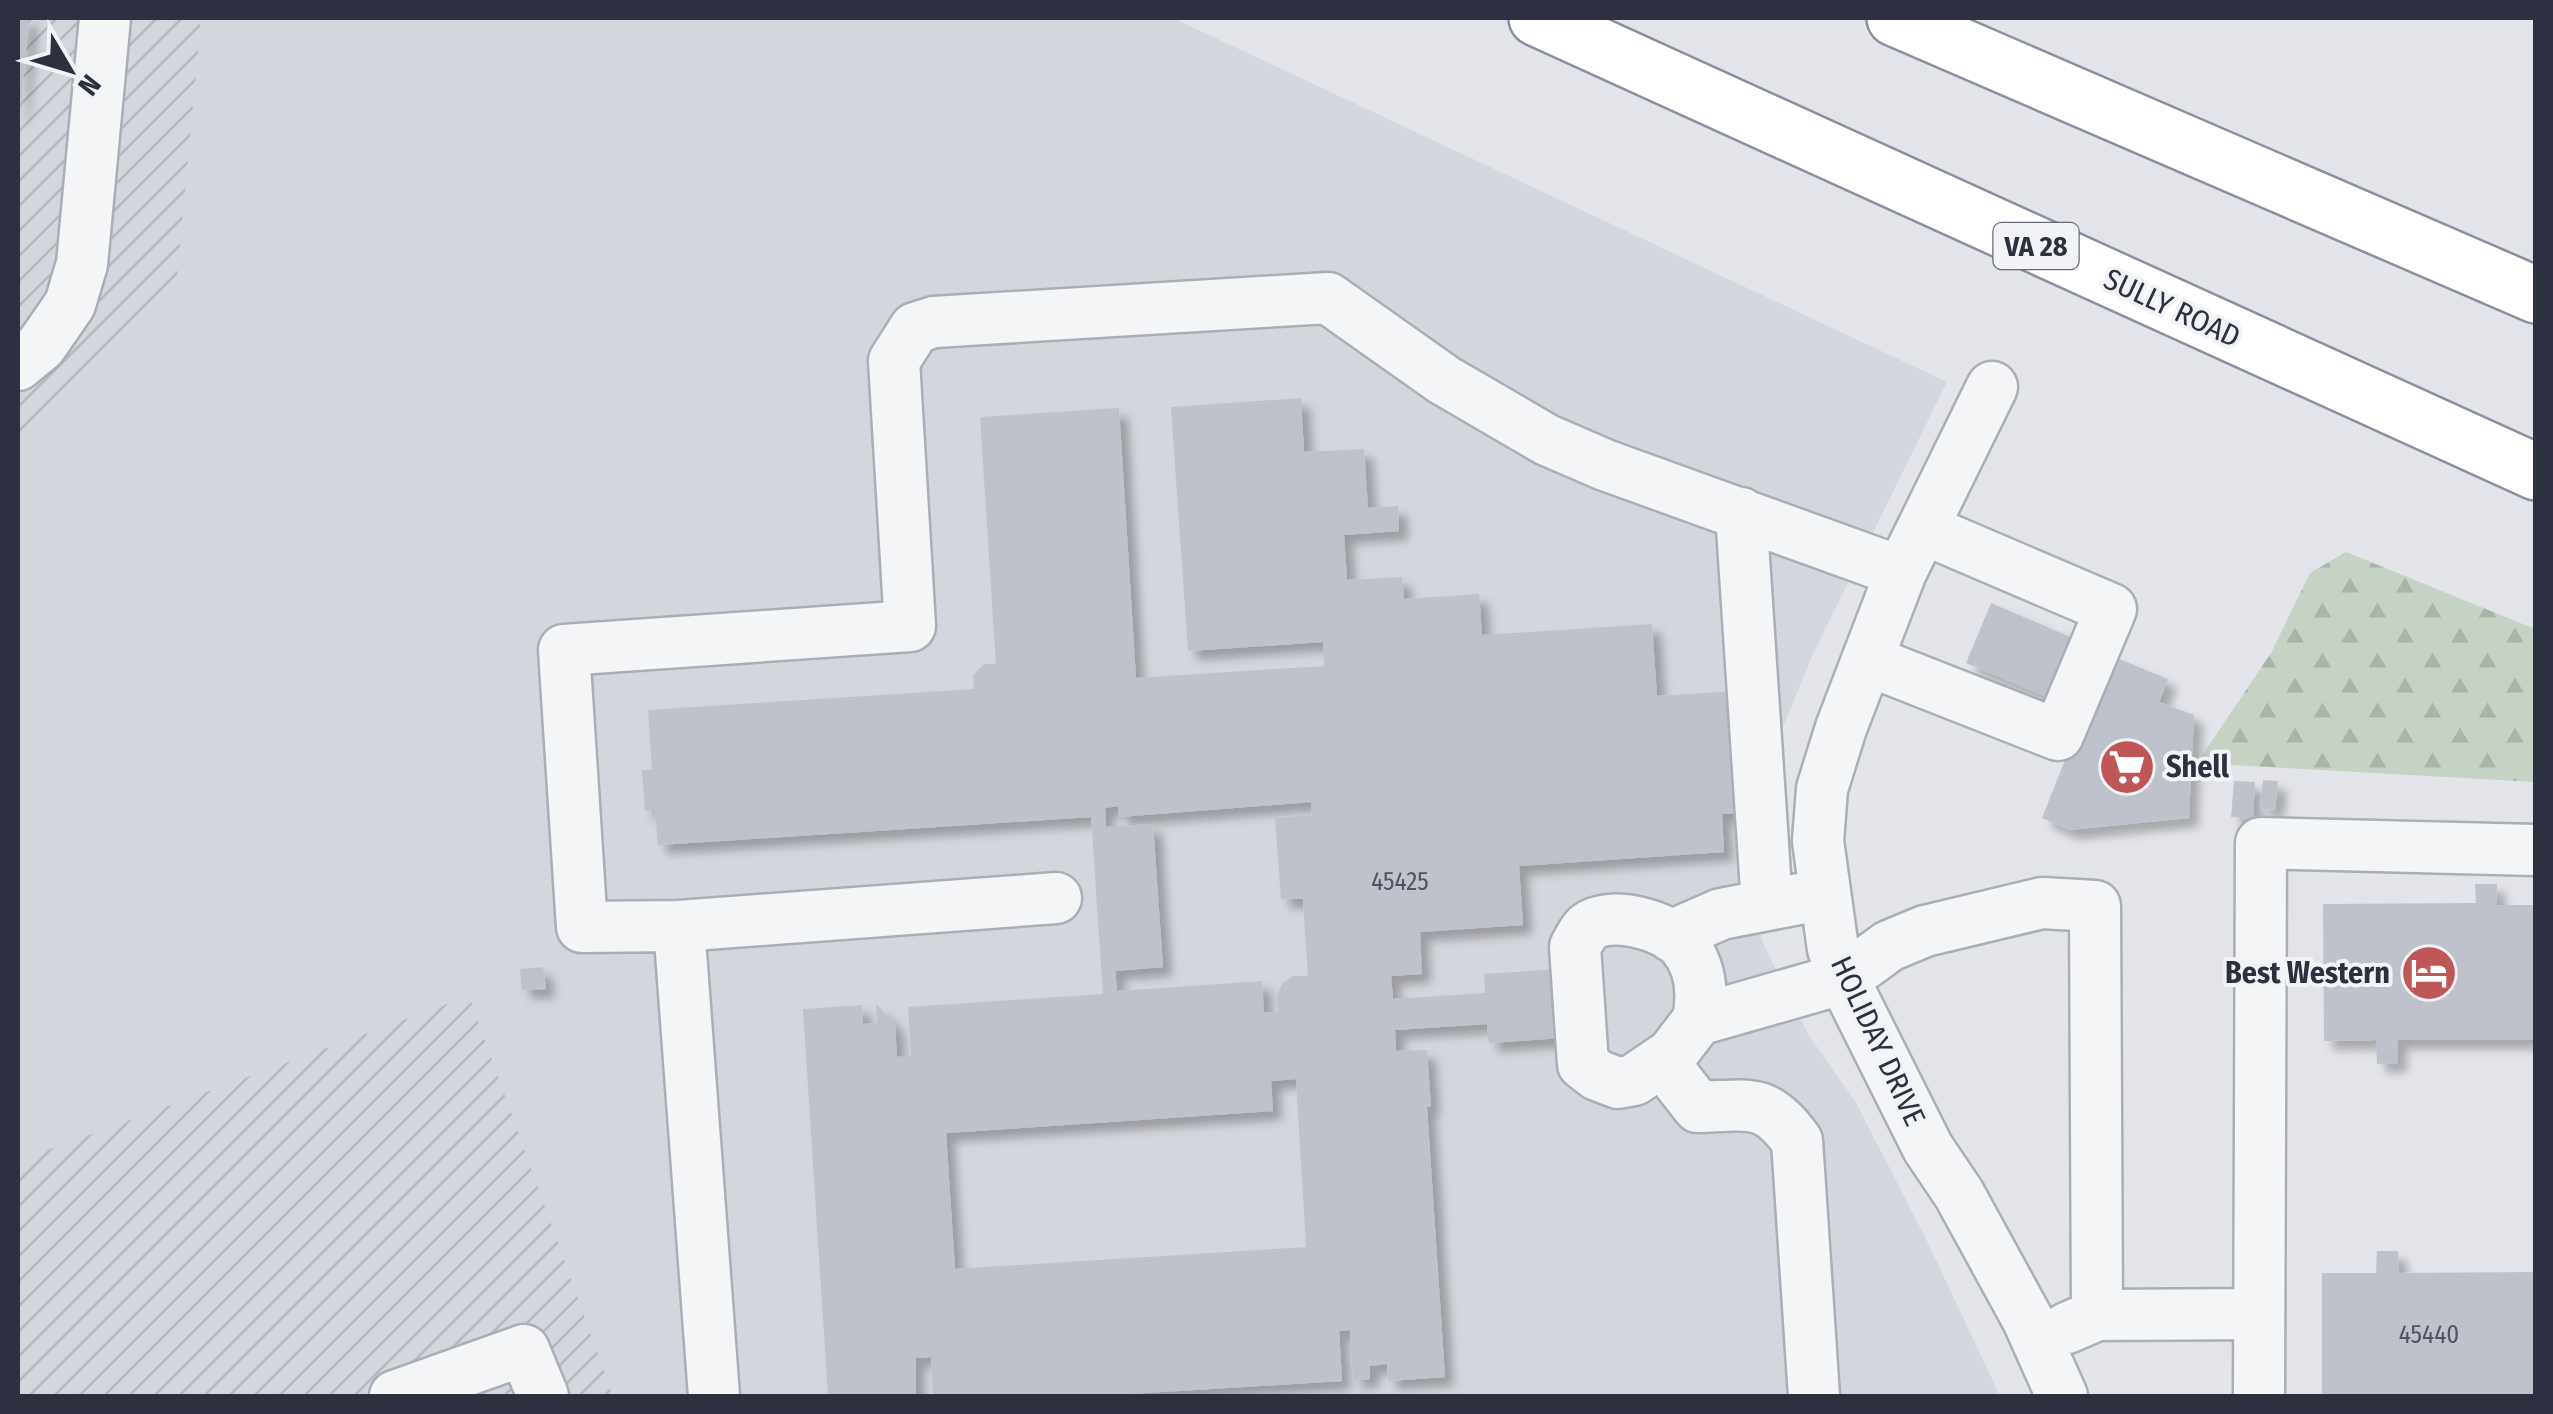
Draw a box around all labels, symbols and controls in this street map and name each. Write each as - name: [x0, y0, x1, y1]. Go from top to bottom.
- north arrow: [20, 20, 120, 120]
- text: N: [71, 68, 107, 102]
- road number: VA 28: [1994, 223, 2078, 269]
- street label: SULLY ROAD: [2098, 261, 2246, 355]
- supermarket icon: Shell: [2097, 737, 2157, 797]
- place label: Shell: [2166, 749, 2230, 785]
- house number: 45425: [1371, 867, 1429, 897]
- hotel icon: Best Western: [2399, 943, 2459, 1003]
- street label: HOLIDAY DRIVE: [1823, 951, 1933, 1131]
- place label: Best Western: [2225, 955, 2390, 991]
- house number: 45440: [2399, 1320, 2459, 1350]

